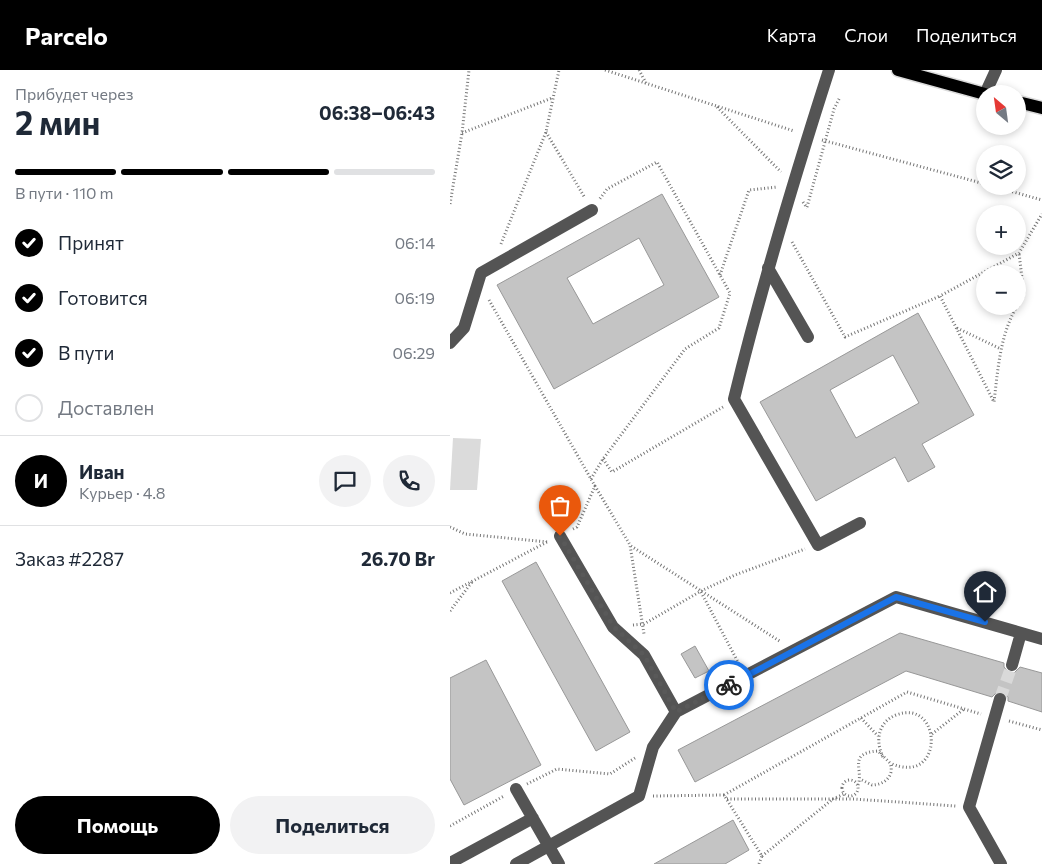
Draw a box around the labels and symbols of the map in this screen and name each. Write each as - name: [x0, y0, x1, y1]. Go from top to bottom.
- north arrow: [976, 85, 1026, 135]
- pin: [539, 485, 581, 536]
- pin: [964, 571, 1006, 622]
- courier: [704, 660, 754, 710]

